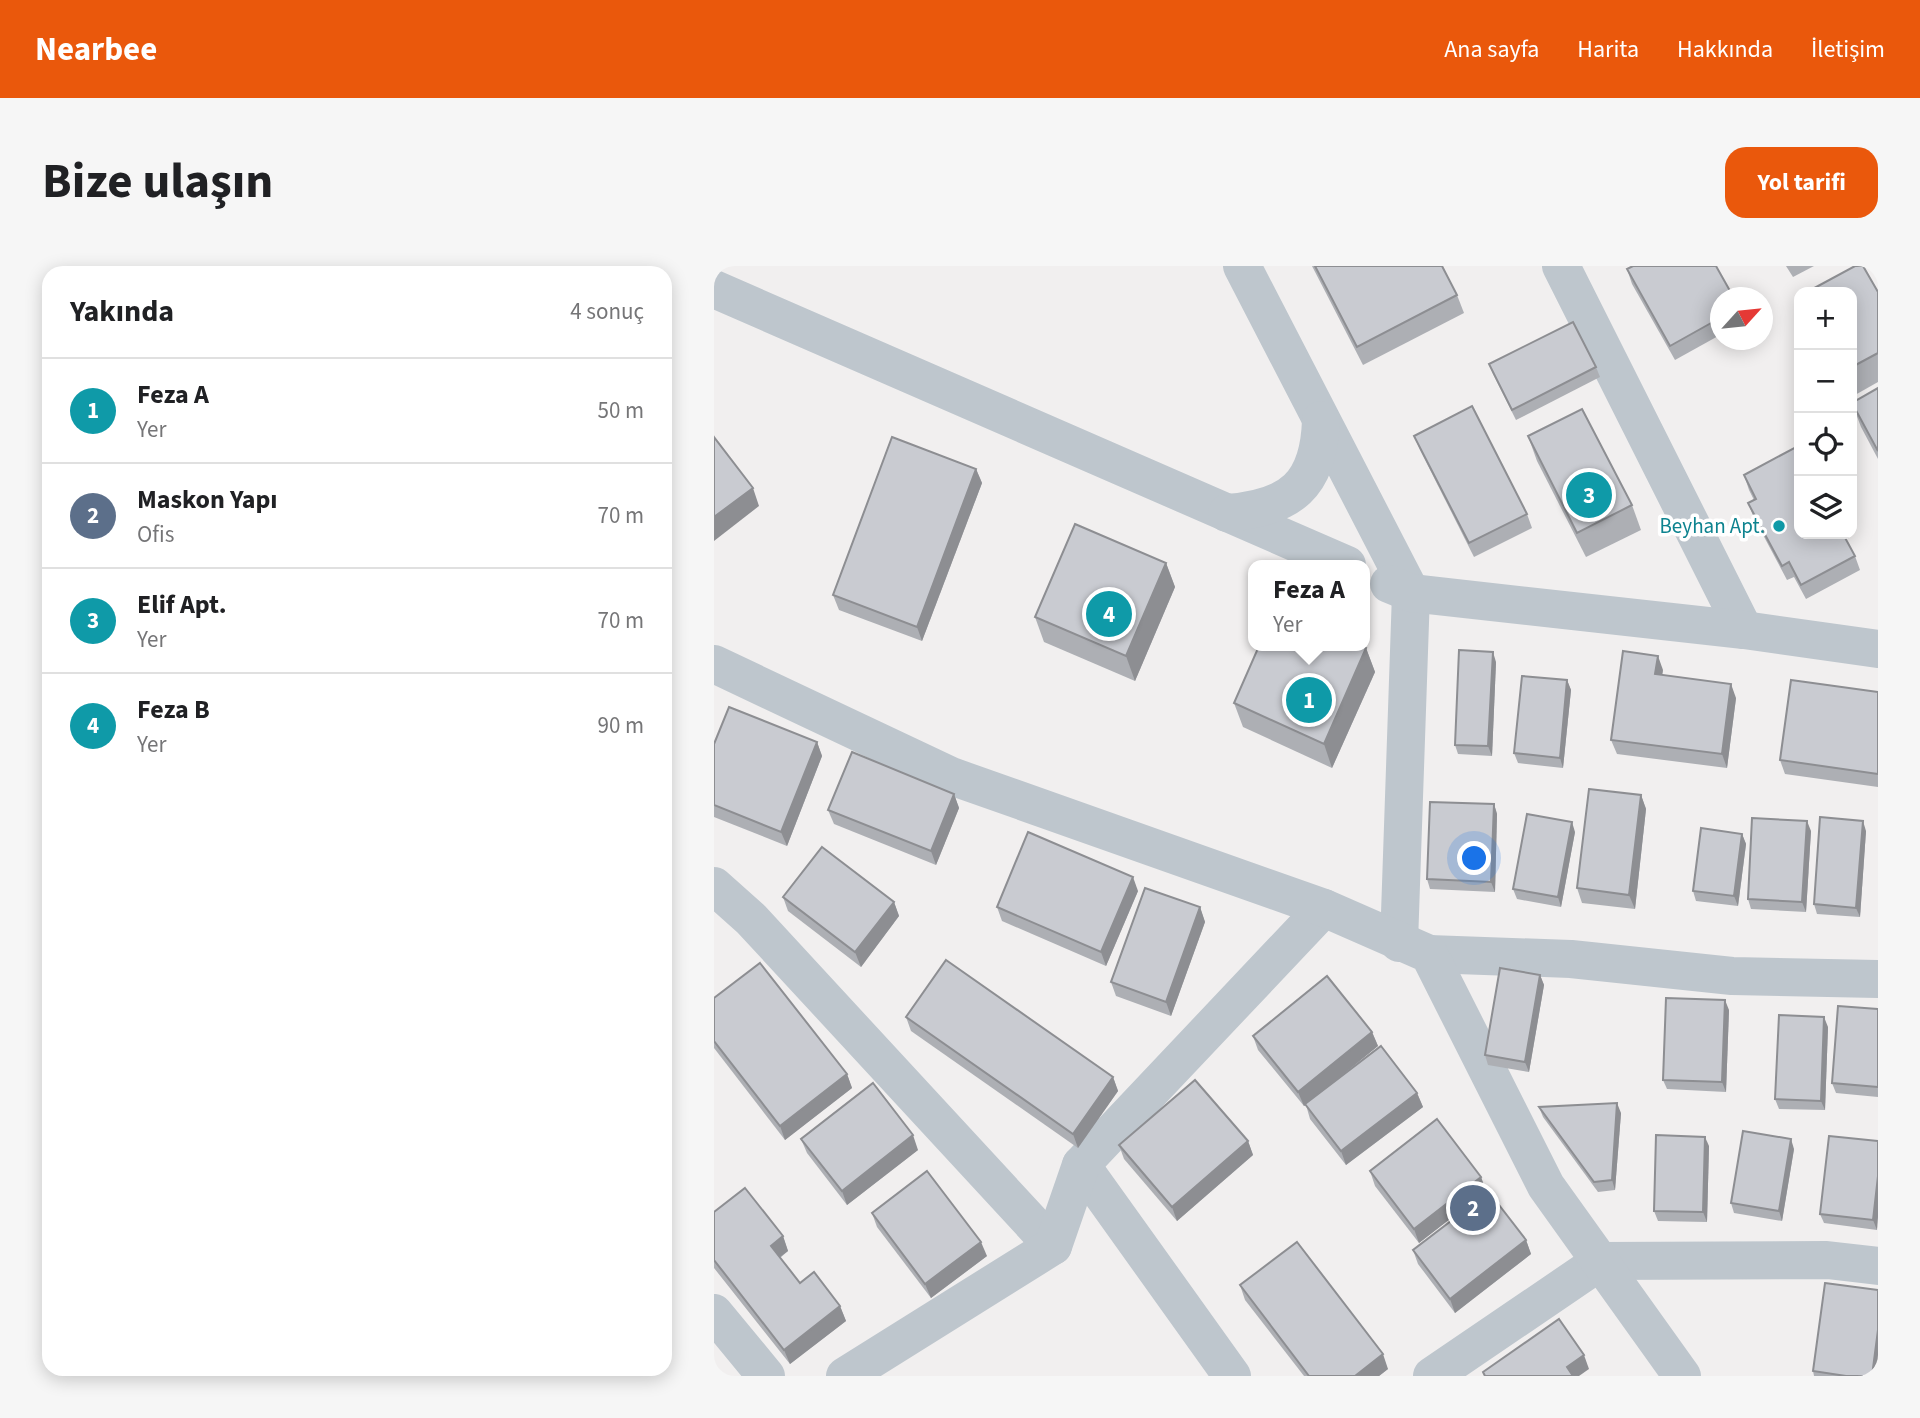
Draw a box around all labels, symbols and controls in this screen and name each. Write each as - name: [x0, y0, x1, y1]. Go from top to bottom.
- text: Nearbee: [35, 26, 157, 73]
- text: Ana sayfa: [1444, 32, 1539, 67]
- text: Harita: [1577, 32, 1639, 67]
- text: Hakkında: [1677, 32, 1773, 67]
- text: İletişim: [1811, 32, 1885, 67]
- text: Bize ulaşın: [42, 147, 273, 217]
- button: Yol tarifi: [1725, 147, 1878, 218]
- north arrow: [1710, 287, 1773, 350]
- map controls: [1794, 287, 1857, 539]
- button: +: [1794, 287, 1857, 350]
- text: Yakında: [70, 290, 174, 333]
- text: 4 sonuç: [570, 295, 644, 328]
- button: −: [1794, 350, 1857, 413]
- text: Feza A: [137, 376, 209, 413]
- text: 1: [87, 394, 99, 427]
- text: 50 m: [597, 394, 644, 427]
- text: Yer: [137, 413, 166, 446]
- button: locate: [1794, 413, 1857, 476]
- pin: 3: [1566, 469, 1612, 521]
- button: layers: [1794, 476, 1857, 539]
- text: Maskon Yapı: [137, 481, 278, 518]
- text: 2: [87, 499, 99, 532]
- text: 70 m: [597, 499, 644, 532]
- place label: Beyhan Apt.: [1659, 511, 1765, 541]
- text: Ofis: [137, 518, 174, 551]
- marker: Beyhan Apt.: [1771, 518, 1787, 534]
- popup: [1248, 560, 1370, 651]
- text: Feza A: [1273, 571, 1345, 608]
- text: Elif Apt.: [137, 586, 226, 623]
- pin: 4: [1086, 588, 1132, 640]
- text: 3: [87, 604, 99, 637]
- text: 70 m: [597, 604, 644, 637]
- text: Yer: [1273, 608, 1302, 641]
- text: Yer: [137, 623, 166, 656]
- pin: 1: [1286, 674, 1332, 726]
- text: Feza B: [137, 691, 210, 728]
- text: 4: [87, 709, 99, 742]
- text: 90 m: [597, 709, 644, 742]
- text: Yer: [137, 728, 166, 761]
- your location: [1457, 841, 1491, 875]
- pin: 2: [1450, 1182, 1496, 1234]

